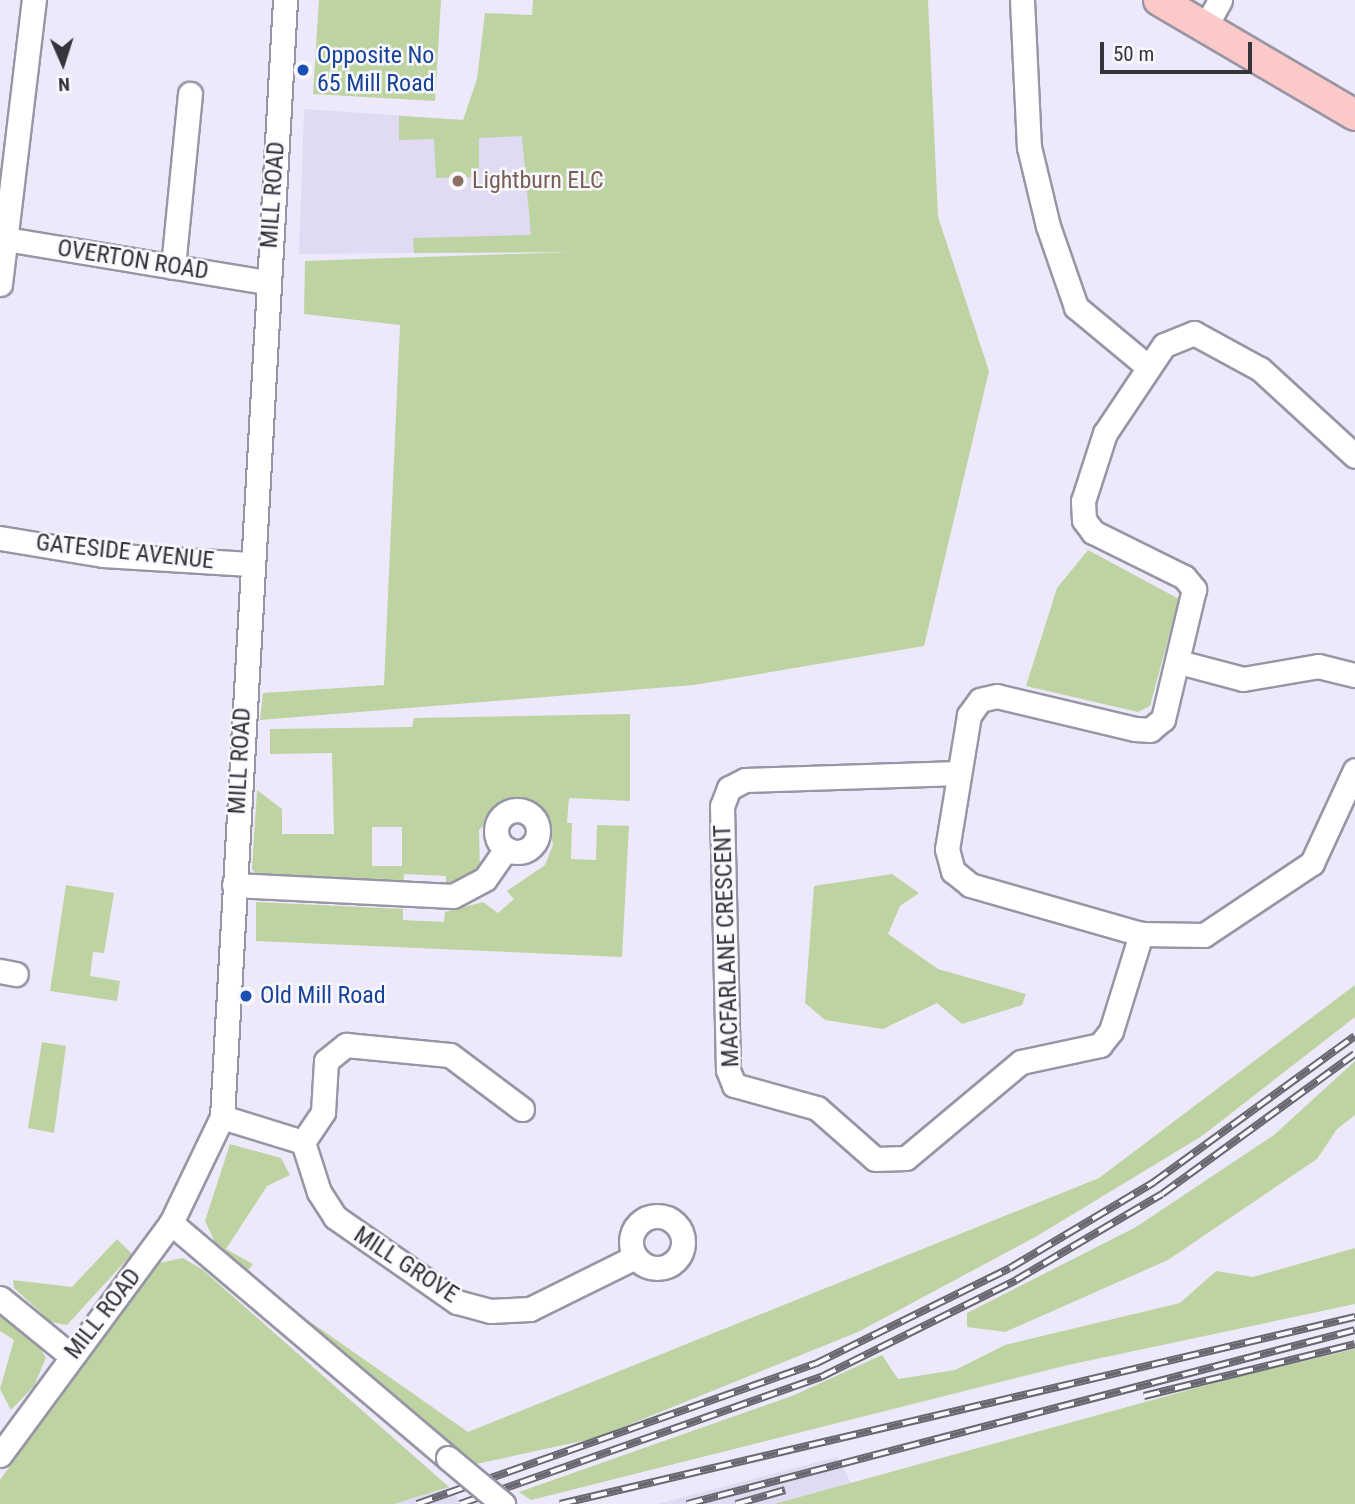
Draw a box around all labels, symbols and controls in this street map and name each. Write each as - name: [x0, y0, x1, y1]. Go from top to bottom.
- north arrow: [28, 28, 98, 98]
- scale bar: [1103, 28, 1255, 72]
- place label: Opposite No 65 Mill Road: [317, 42, 435, 98]
- text: 50 m: [1113, 42, 1154, 66]
- marker: Opposite No 65 Mill Road: [295, 62, 311, 78]
- text: N: [58, 73, 71, 96]
- street label: MILL ROAD: [255, 141, 291, 249]
- place label: Lightburn ELC: [472, 167, 604, 195]
- marker: Lightburn ELC: [450, 173, 466, 189]
- street label: OVERTON ROAD: [55, 234, 211, 286]
- street label: GATESIDE AVENUE: [34, 528, 216, 576]
- street label: MILL ROAD: [223, 707, 257, 815]
- street label: MACFARLANE CRESCENT: [708, 824, 746, 1068]
- place label: Old Mill Road: [260, 982, 386, 1010]
- marker: Old Mill Road: [238, 988, 254, 1004]
- street label: MILL GROVE: [348, 1221, 464, 1309]
- street label: MILL ROAD: [59, 1263, 147, 1365]

